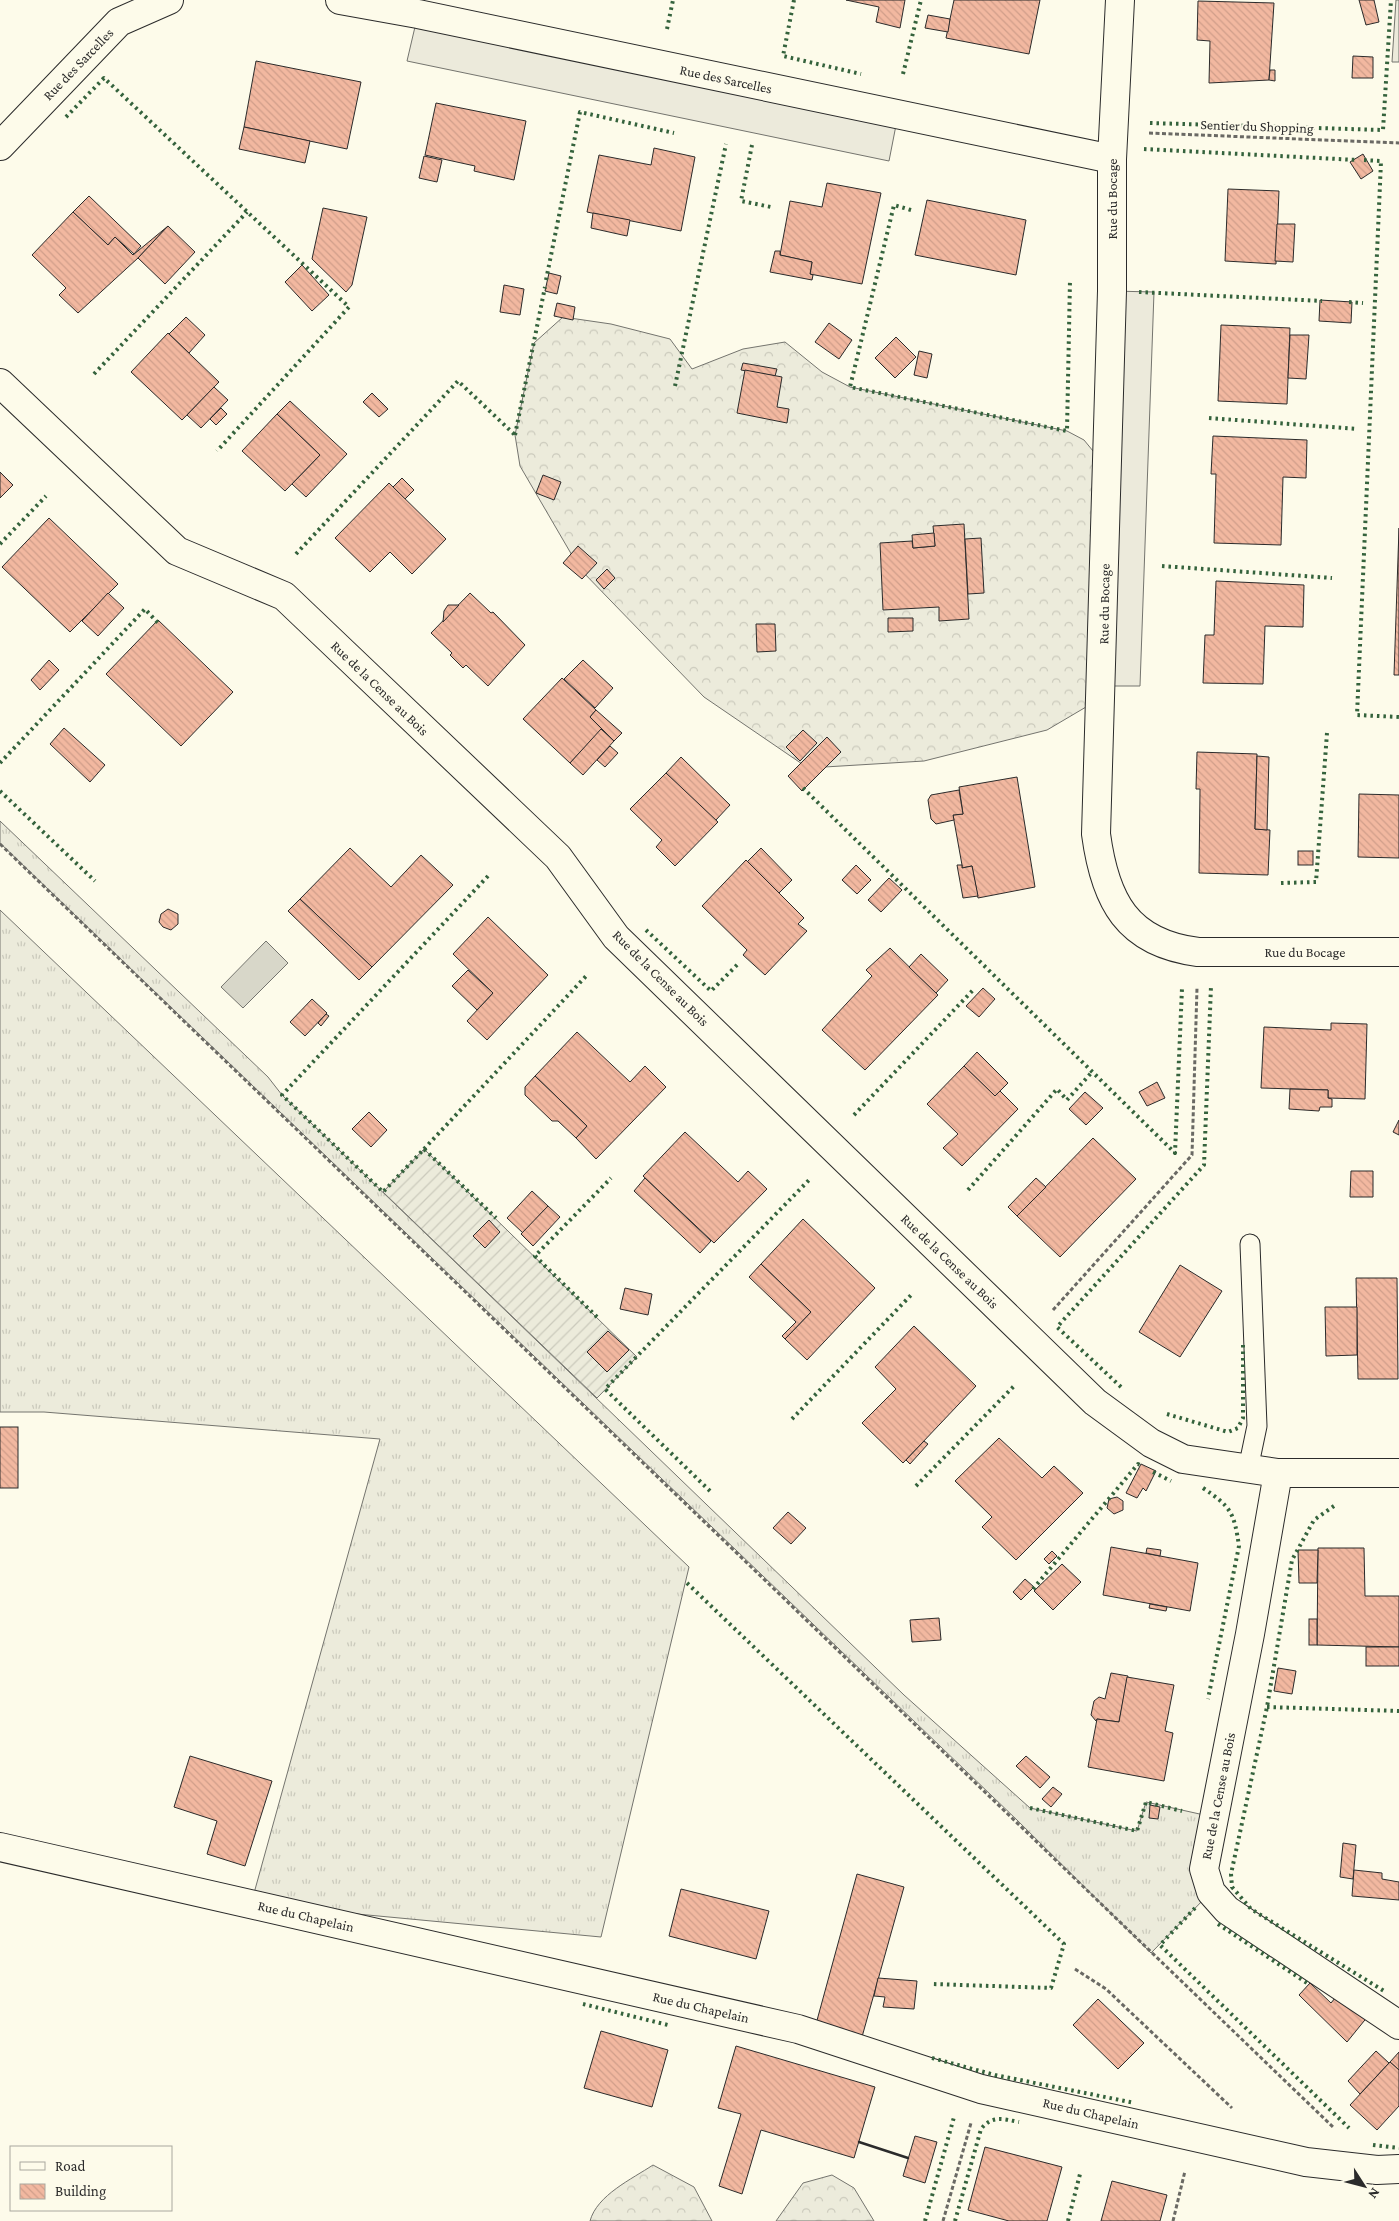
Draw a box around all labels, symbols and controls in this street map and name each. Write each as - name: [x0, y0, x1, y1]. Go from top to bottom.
- street label: Rue des Sarcelles: [40, 25, 116, 103]
- street label: Rue des Sarcelles: [678, 61, 774, 97]
- street label: Sentier du Shopping: [1200, 116, 1314, 136]
- street label: Rue du Bocage: [1104, 159, 1120, 239]
- street label: Rue du Bocage: [1095, 563, 1113, 645]
- street label: Rue de la Cense au Bois: [328, 637, 432, 739]
- street label: Rue de la Cense au Bois: [610, 927, 712, 1029]
- street label: Rue du Bocage: [1265, 944, 1345, 960]
- street label: Rue de la Cense au Bois: [898, 1210, 1002, 1312]
- street label: Rue de la Cense au Bois: [1198, 1731, 1238, 1861]
- street label: Rue du Chapelain: [256, 1897, 356, 1935]
- street label: Rue du Chapelain: [651, 1988, 751, 2026]
- street label: Rue du Chapelain: [1041, 2094, 1141, 2132]
- legend: [10, 2146, 172, 2211]
- text: Road: [55, 2158, 86, 2174]
- north arrow: [1339, 2161, 1389, 2211]
- text: Building: [55, 2183, 106, 2200]
- text: N: [1365, 2185, 1384, 2203]

